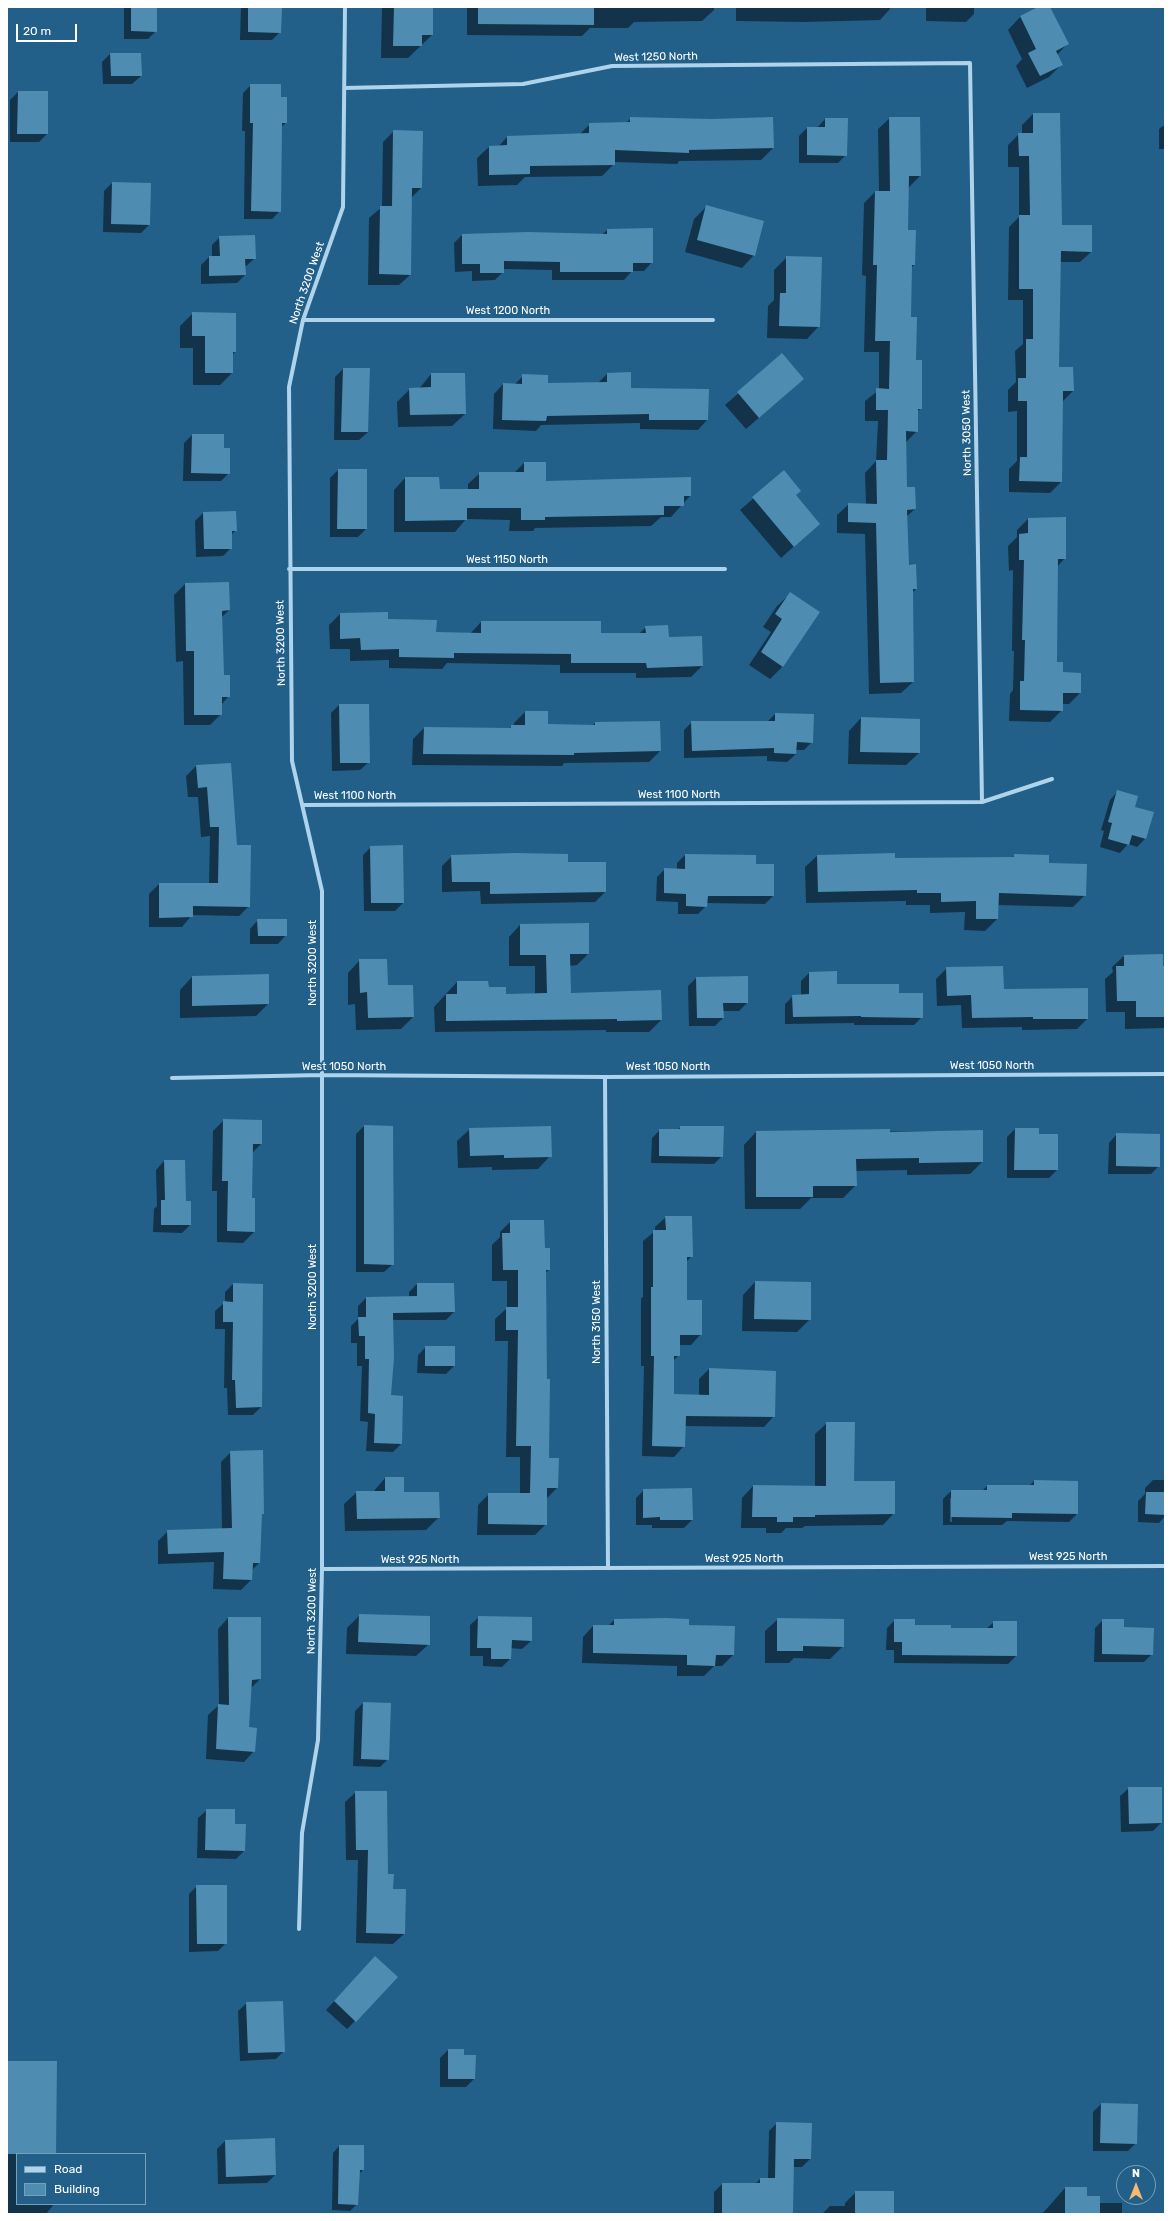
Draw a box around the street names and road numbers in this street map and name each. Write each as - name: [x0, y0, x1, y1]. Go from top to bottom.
- street label: West 1250 North: [614, 50, 698, 64]
- street label: North 3200 West: [287, 240, 327, 326]
- street label: West 1200 North: [466, 304, 550, 318]
- street label: North 3050 West: [960, 390, 974, 476]
- street label: West 1150 North: [466, 553, 548, 567]
- street label: North 3200 West: [274, 600, 288, 686]
- street label: West 1100 North: [638, 788, 720, 802]
- street label: West 1100 North: [314, 789, 396, 803]
- street label: North 3200 West: [306, 920, 320, 1006]
- street label: West 1050 North: [950, 1059, 1034, 1073]
- street label: West 1050 North: [302, 1060, 386, 1074]
- street label: West 1050 North: [626, 1060, 710, 1074]
- street label: North 3200 West: [306, 1244, 320, 1330]
- street label: North 3150 West: [590, 1280, 604, 1364]
- street label: West 925 North: [1029, 1550, 1107, 1564]
- street label: West 925 North: [705, 1552, 783, 1566]
- street label: West 925 North: [381, 1553, 459, 1567]
- street label: North 3200 West: [305, 1568, 319, 1654]

